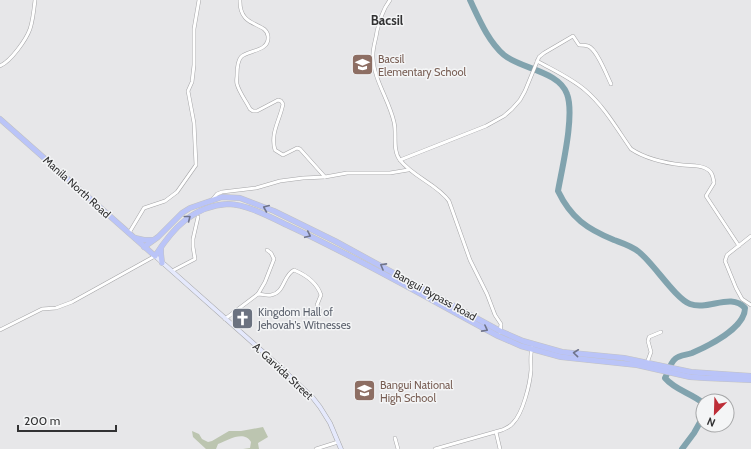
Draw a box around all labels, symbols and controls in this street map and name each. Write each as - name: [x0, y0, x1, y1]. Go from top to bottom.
- district label: Bacsil: [371, 12, 404, 28]
- school or university icon: Bacsil Elementary School: [349, 52, 375, 78]
- place label: Bacsil Elementary School: [378, 52, 467, 79]
- street label: Manila North Road: [40, 153, 114, 221]
- one-way arrow: [263, 205, 271, 213]
- one-way arrow: [183, 216, 190, 223]
- one-way arrow: [304, 230, 312, 238]
- one-way arrow: [380, 263, 387, 271]
- street label: Bangui Bypass Road: [391, 266, 479, 324]
- church icon: Kingdom Hall of Jehovah's Witnesses: [229, 305, 255, 331]
- place label: Kingdom Hall of Jehovah's Witnesses: [257, 305, 351, 332]
- one-way arrow: [481, 324, 488, 331]
- street label: A. Garvida Street: [250, 339, 316, 403]
- one-way arrow: [573, 349, 579, 358]
- school or university icon: Bangui National High School: [352, 378, 378, 404]
- place label: Bangui National High School: [380, 378, 453, 405]
- north arrow: [695, 393, 735, 433]
- scale bar: [18, 407, 116, 433]
- text: 200 m: [24, 413, 60, 428]
- text: N: [705, 414, 717, 430]

